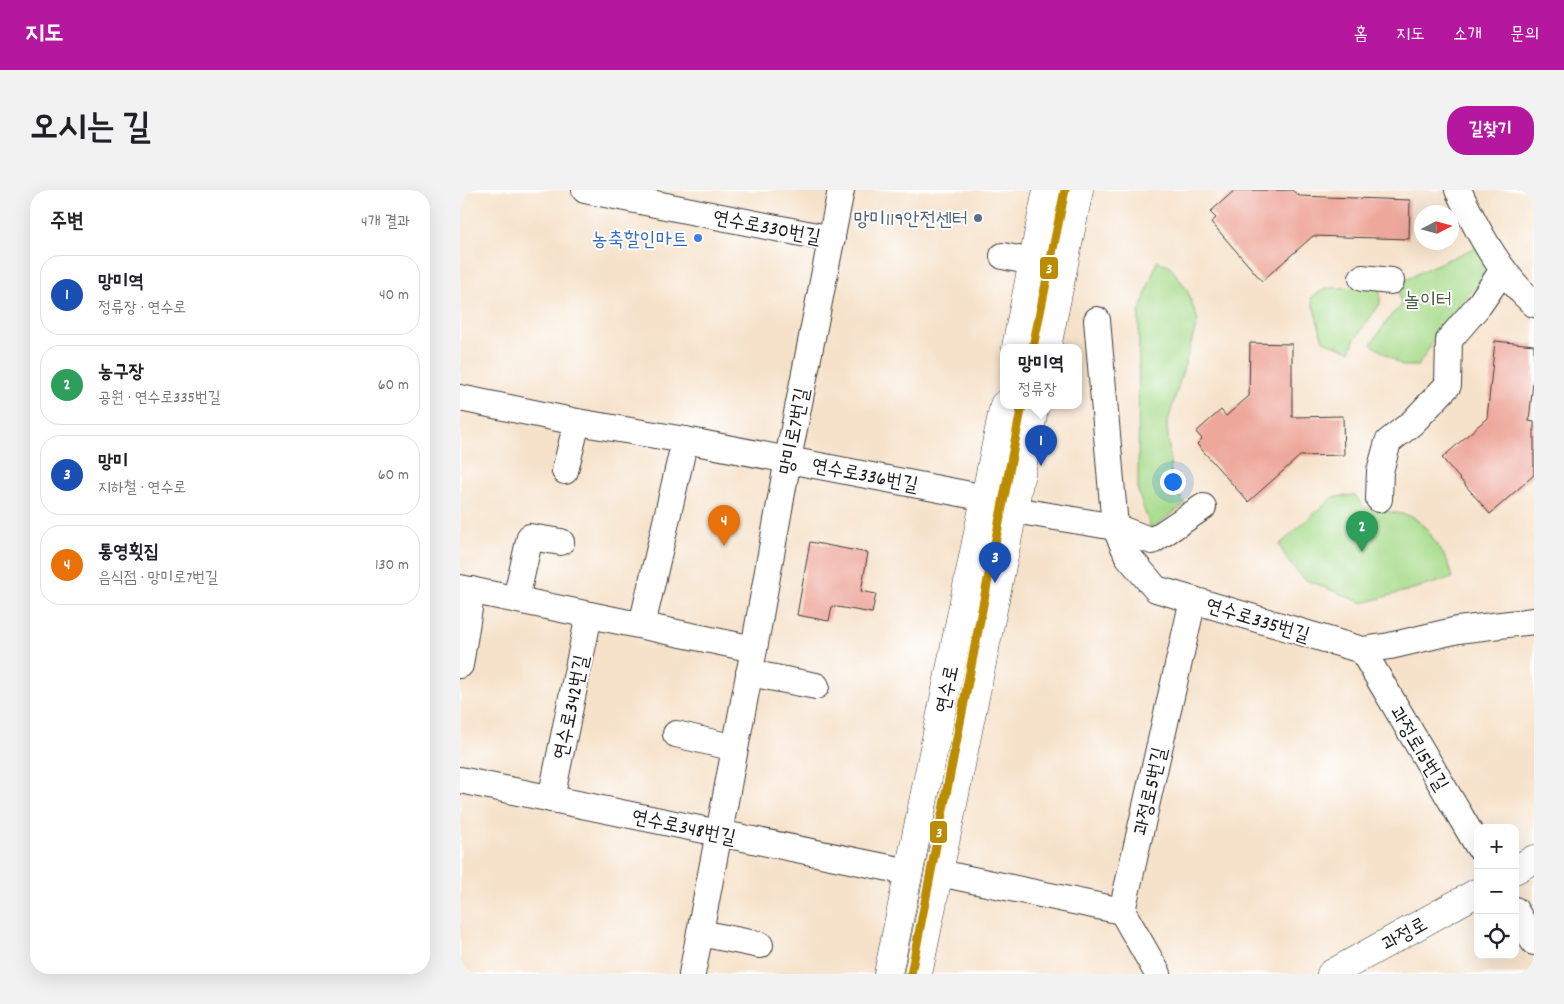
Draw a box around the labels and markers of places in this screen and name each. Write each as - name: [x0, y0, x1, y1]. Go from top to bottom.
- place label: 망미119안전센터: [854, 207, 968, 235]
- marker: 망미119안전센터: [972, 212, 984, 224]
- place label: 농축할인마트: [591, 227, 688, 255]
- marker: 농축할인마트: [692, 232, 704, 244]
- pin: 1: [1025, 425, 1057, 466]
- pin: 4: [708, 505, 740, 546]
- pin: 2: [1346, 511, 1378, 552]
- pin: 3: [979, 542, 1011, 583]

